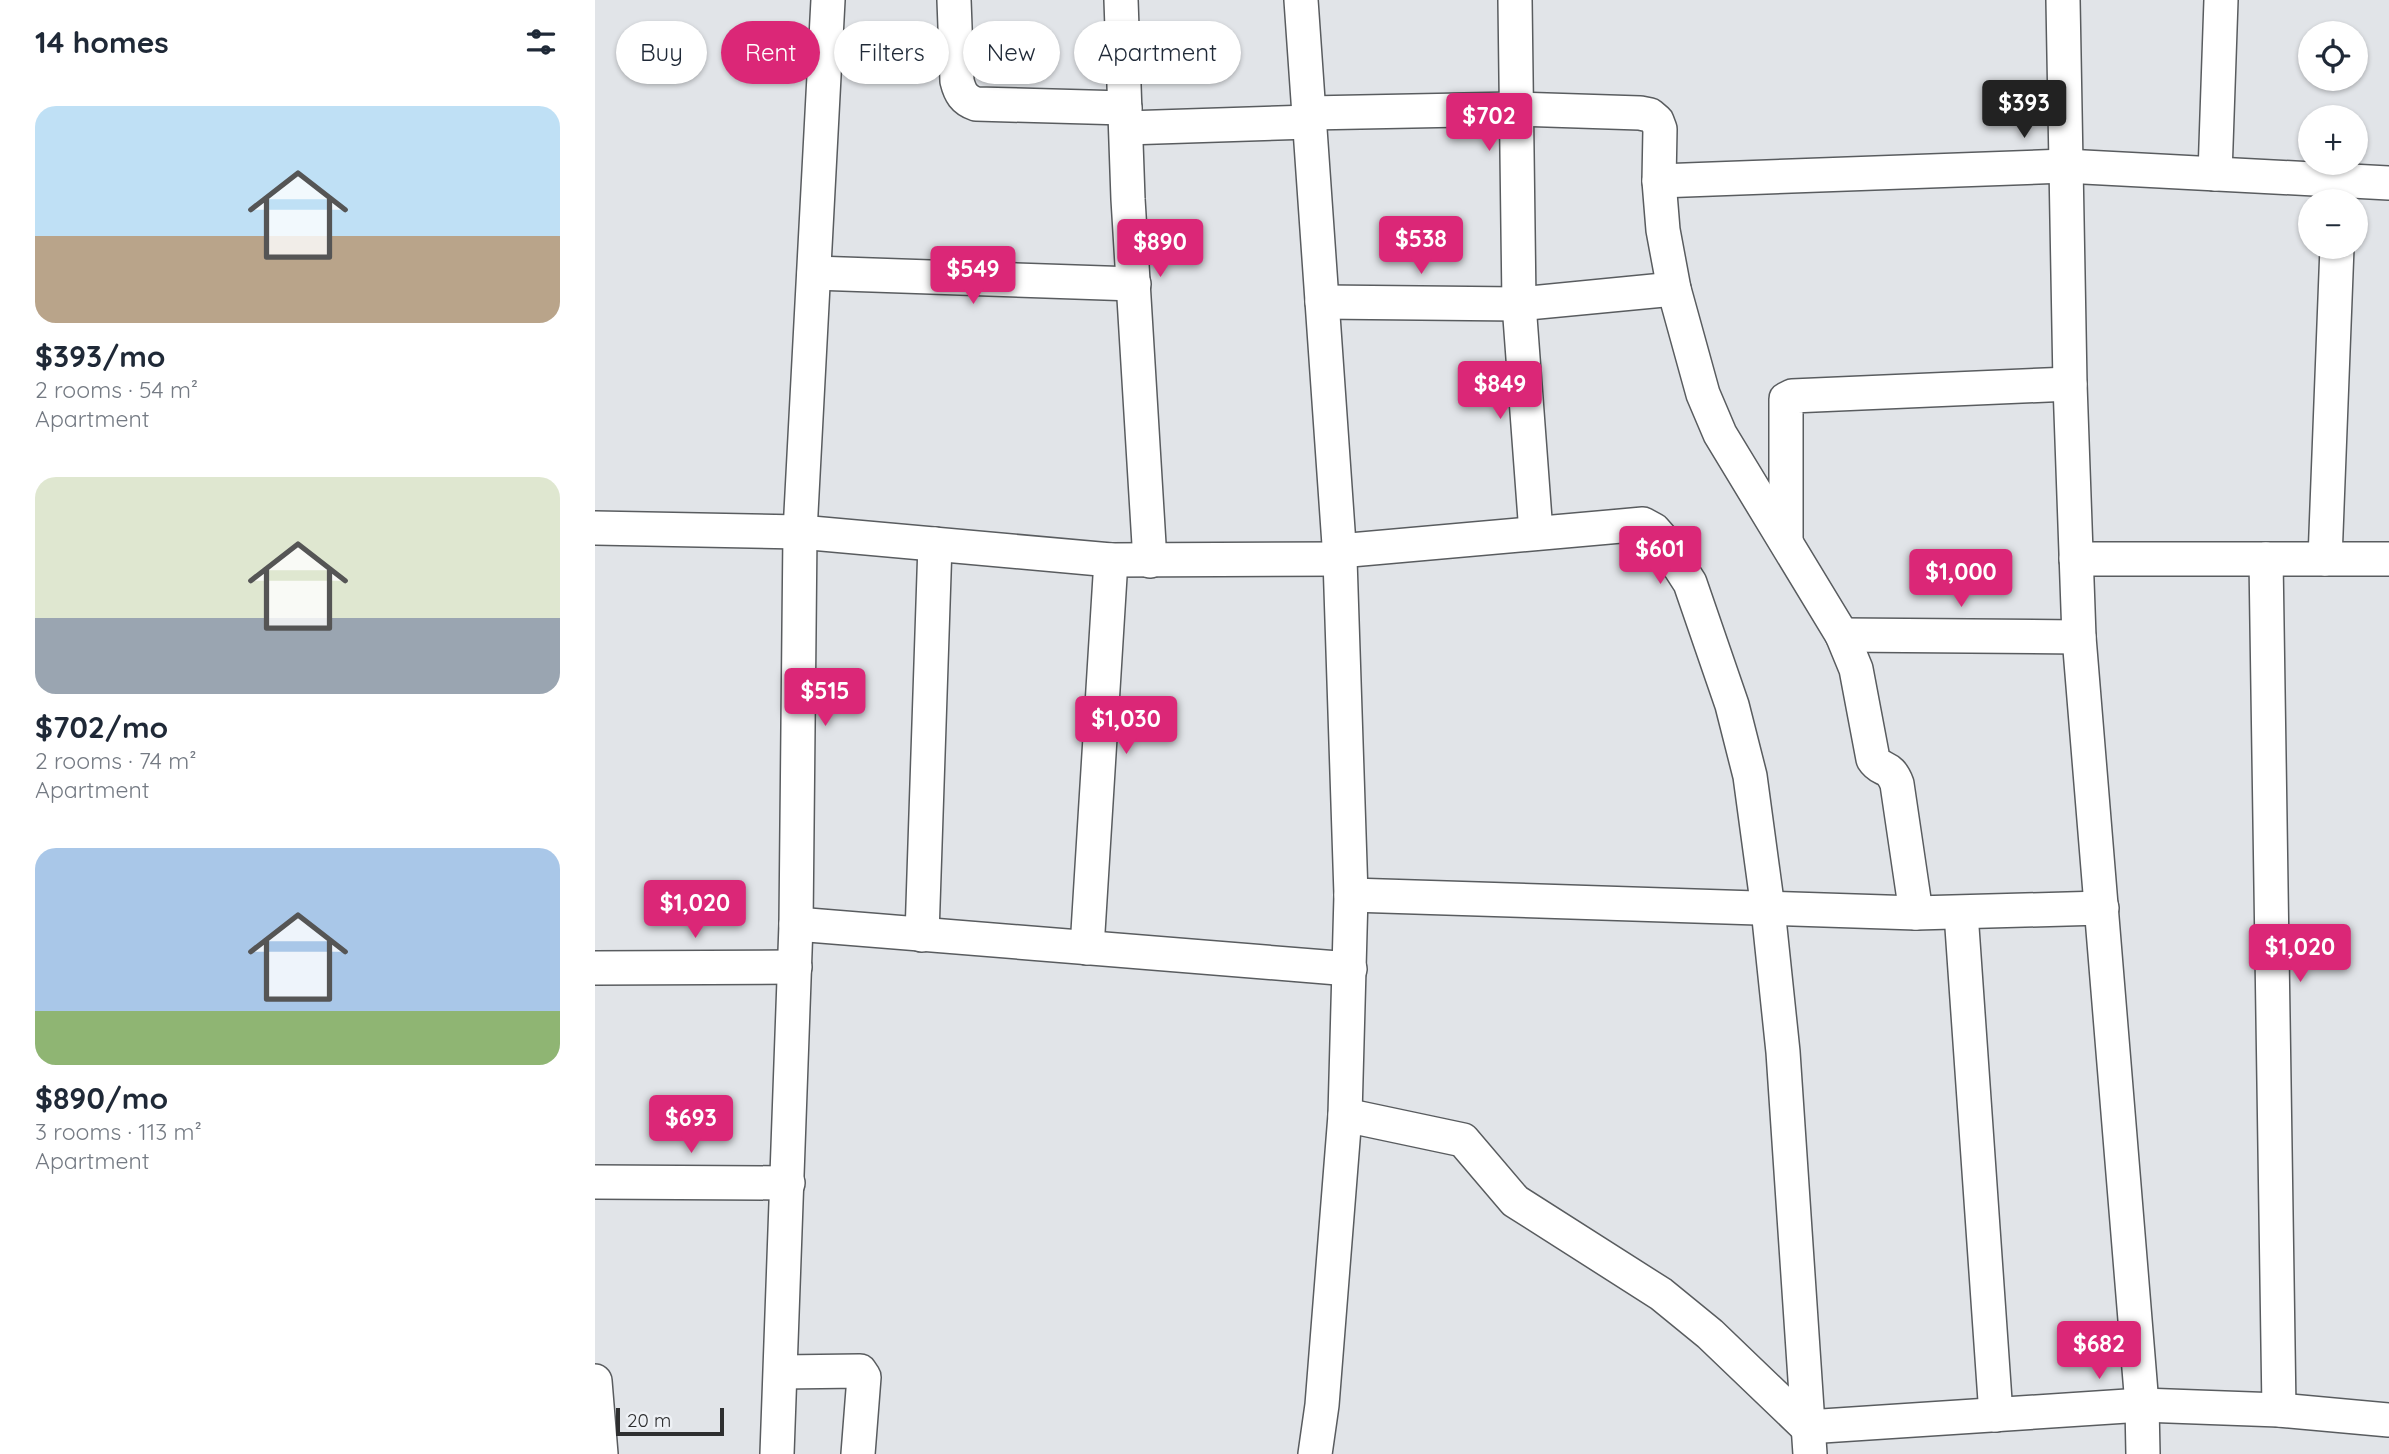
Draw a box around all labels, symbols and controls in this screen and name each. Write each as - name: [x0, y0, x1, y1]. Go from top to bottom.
- chip: Buy: [616, 21, 707, 84]
- chip: Rent: [721, 21, 820, 84]
- chip: Filters: [834, 21, 949, 84]
- chip: New: [963, 21, 1060, 84]
- chip: Apartment: [1074, 21, 1241, 84]
- map controls: [2298, 21, 2368, 259]
- button: locate: [2298, 21, 2368, 91]
- text: 14 homes: [35, 23, 169, 61]
- icon: filters: [522, 23, 560, 61]
- pin: $393: [1983, 80, 2065, 140]
- text: $393: [1998, 88, 2050, 117]
- pin: $702: [1448, 94, 1530, 153]
- text: $702: [1462, 101, 1516, 130]
- button: +: [2298, 105, 2368, 175]
- icon: home: [235, 152, 361, 278]
- button: −: [2298, 189, 2368, 259]
- pin: $538: [1380, 216, 1462, 276]
- pin: $890: [1119, 219, 1201, 279]
- text: $538: [1395, 224, 1447, 253]
- text: $890: [1133, 227, 1187, 256]
- pin: $549: [932, 246, 1014, 306]
- text: $549: [946, 254, 1000, 283]
- text: $393/mo: [35, 337, 166, 375]
- pin: $849: [1459, 362, 1541, 421]
- text: $849: [1474, 369, 1526, 398]
- text: 2 rooms · 54 m²: [35, 375, 198, 404]
- text: Apartment: [35, 404, 149, 433]
- icon: home: [235, 523, 361, 649]
- pin: $601: [1619, 526, 1701, 586]
- text: $601: [1635, 534, 1685, 563]
- pin: $1,000: [1904, 550, 2018, 609]
- text: $1,000: [1925, 557, 1997, 586]
- pin: $515: [784, 668, 866, 728]
- text: $515: [800, 676, 850, 705]
- pin: $1,030: [1069, 696, 1183, 756]
- text: $1,030: [1091, 704, 1161, 733]
- text: $702/mo: [35, 708, 168, 746]
- text: 2 rooms · 74 m²: [35, 746, 197, 775]
- text: Apartment: [35, 775, 149, 804]
- pin: $1,020: [638, 880, 752, 940]
- text: $1,020: [660, 888, 730, 917]
- icon: home: [235, 894, 361, 1020]
- pin: $1,020: [2243, 925, 2357, 984]
- text: $1,020: [2265, 932, 2335, 961]
- text: $890/mo: [35, 1079, 168, 1117]
- pin: $693: [650, 1096, 732, 1155]
- text: $693: [665, 1103, 717, 1132]
- text: 3 rooms · 113 m²: [35, 1117, 202, 1146]
- text: Apartment: [35, 1146, 149, 1175]
- pin: $682: [2058, 1322, 2140, 1381]
- text: $682: [2073, 1329, 2125, 1358]
- scale bar: [616, 1405, 725, 1437]
- text: 20 m: [627, 1408, 671, 1432]

